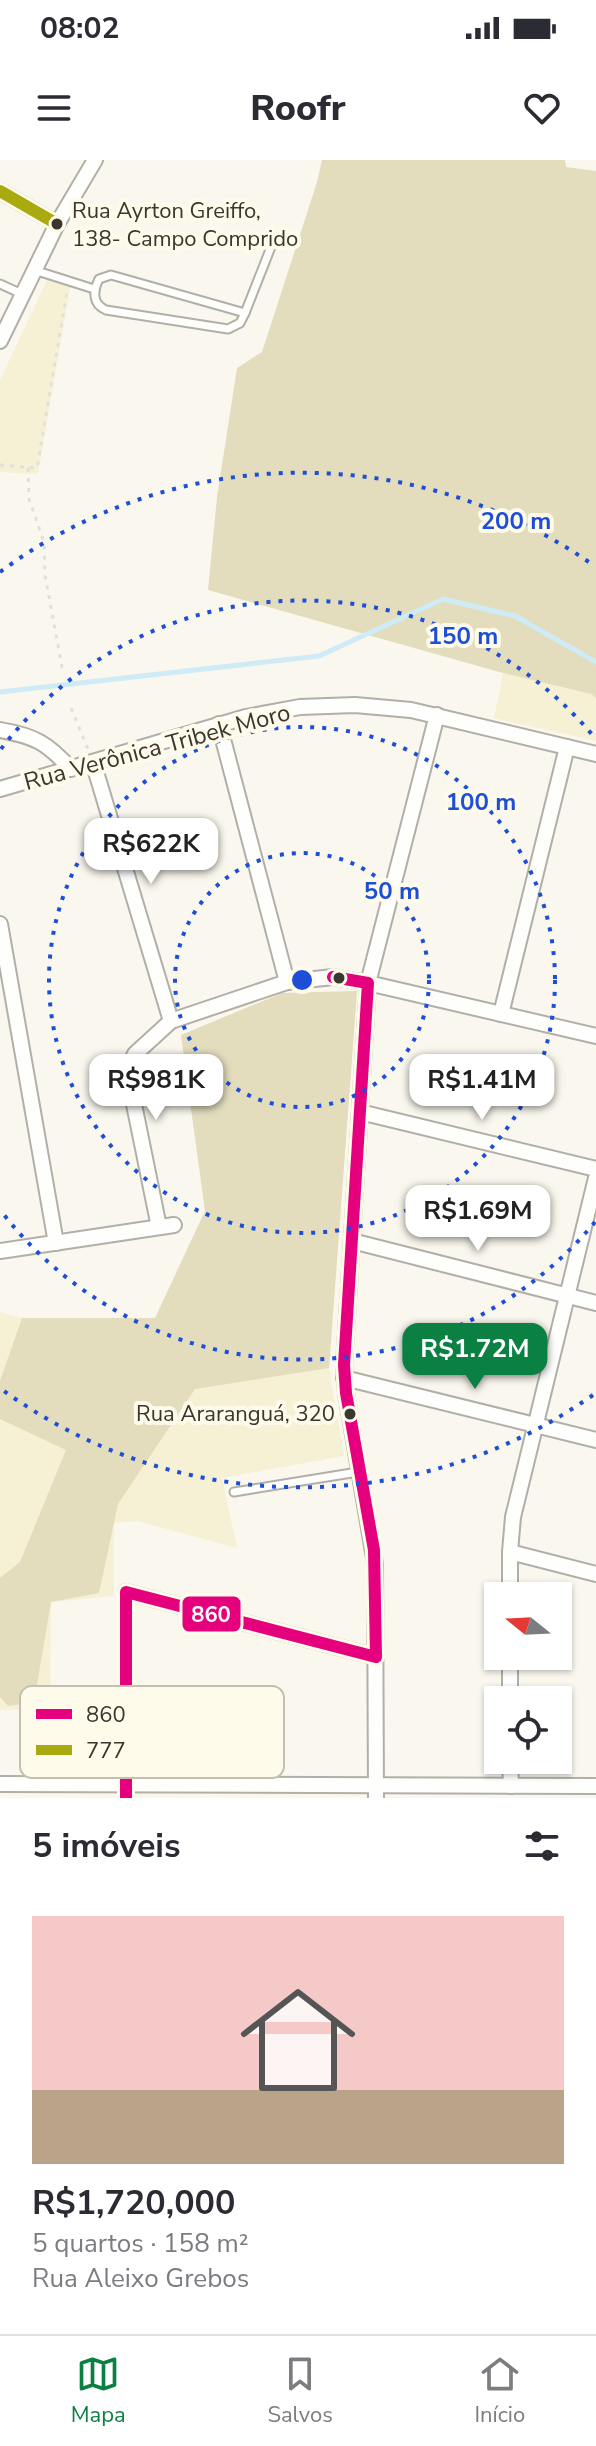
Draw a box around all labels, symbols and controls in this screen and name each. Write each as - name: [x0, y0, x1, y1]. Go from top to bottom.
- text: 08:02: [40, 8, 119, 49]
- text: Roofr: [250, 84, 346, 133]
- icon: menu: [32, 86, 76, 130]
- icon: heart: [520, 86, 564, 130]
- place label: Rua Ayrton Greiffo, 138- Campo Comprido: [72, 196, 298, 254]
- marker: Rua Ayrton Greiffo, 138- Campo Comprido: [49, 216, 65, 232]
- text: 200 m: [481, 505, 551, 537]
- text: 150 m: [428, 620, 498, 652]
- street label: Rua Verônica Tribek Moro: [20, 696, 294, 798]
- text: 100 m: [446, 786, 516, 818]
- pin: R$622K: [86, 818, 216, 886]
- text: R$622K: [102, 826, 200, 861]
- text: 50 m: [364, 875, 420, 907]
- centre of rings: [288, 966, 316, 994]
- unlabelled marker: [331, 970, 347, 986]
- pin: R$981K: [91, 1054, 221, 1122]
- pin: R$1.41M: [408, 1054, 556, 1122]
- text: R$981K: [107, 1062, 205, 1097]
- text: R$1.41M: [427, 1062, 537, 1097]
- pin: R$1.69M: [404, 1185, 552, 1253]
- text: R$1.69M: [423, 1193, 533, 1228]
- pin: R$1.72M: [401, 1323, 549, 1391]
- text: R$1.72M: [420, 1331, 530, 1366]
- place label: Rua Araranguá, 320: [136, 1399, 335, 1429]
- marker: Rua Araranguá, 320: [342, 1406, 358, 1422]
- north arrow: [484, 1582, 572, 1670]
- map controls: [484, 1582, 572, 1774]
- line badge: 860: [181, 1595, 242, 1633]
- text: 860: [191, 1600, 231, 1630]
- legend: [20, 1686, 284, 1778]
- button: locate: [484, 1686, 572, 1774]
- text: 860: [86, 1700, 126, 1730]
- text: 777: [86, 1736, 126, 1766]
- text: 5 imóveis: [32, 1823, 181, 1869]
- icon: filters: [520, 1824, 564, 1868]
- icon: home: [226, 1968, 370, 2112]
- text: R$1,720,000: [32, 2180, 235, 2226]
- text: 5 quartos · 158 m²: [32, 2226, 249, 2261]
- text: Rua Aleixo Grebos: [32, 2261, 249, 2296]
- tab: Mapa: [71, 2352, 126, 2430]
- tab: Salvos: [267, 2352, 333, 2430]
- tab: Início: [474, 2352, 525, 2430]

